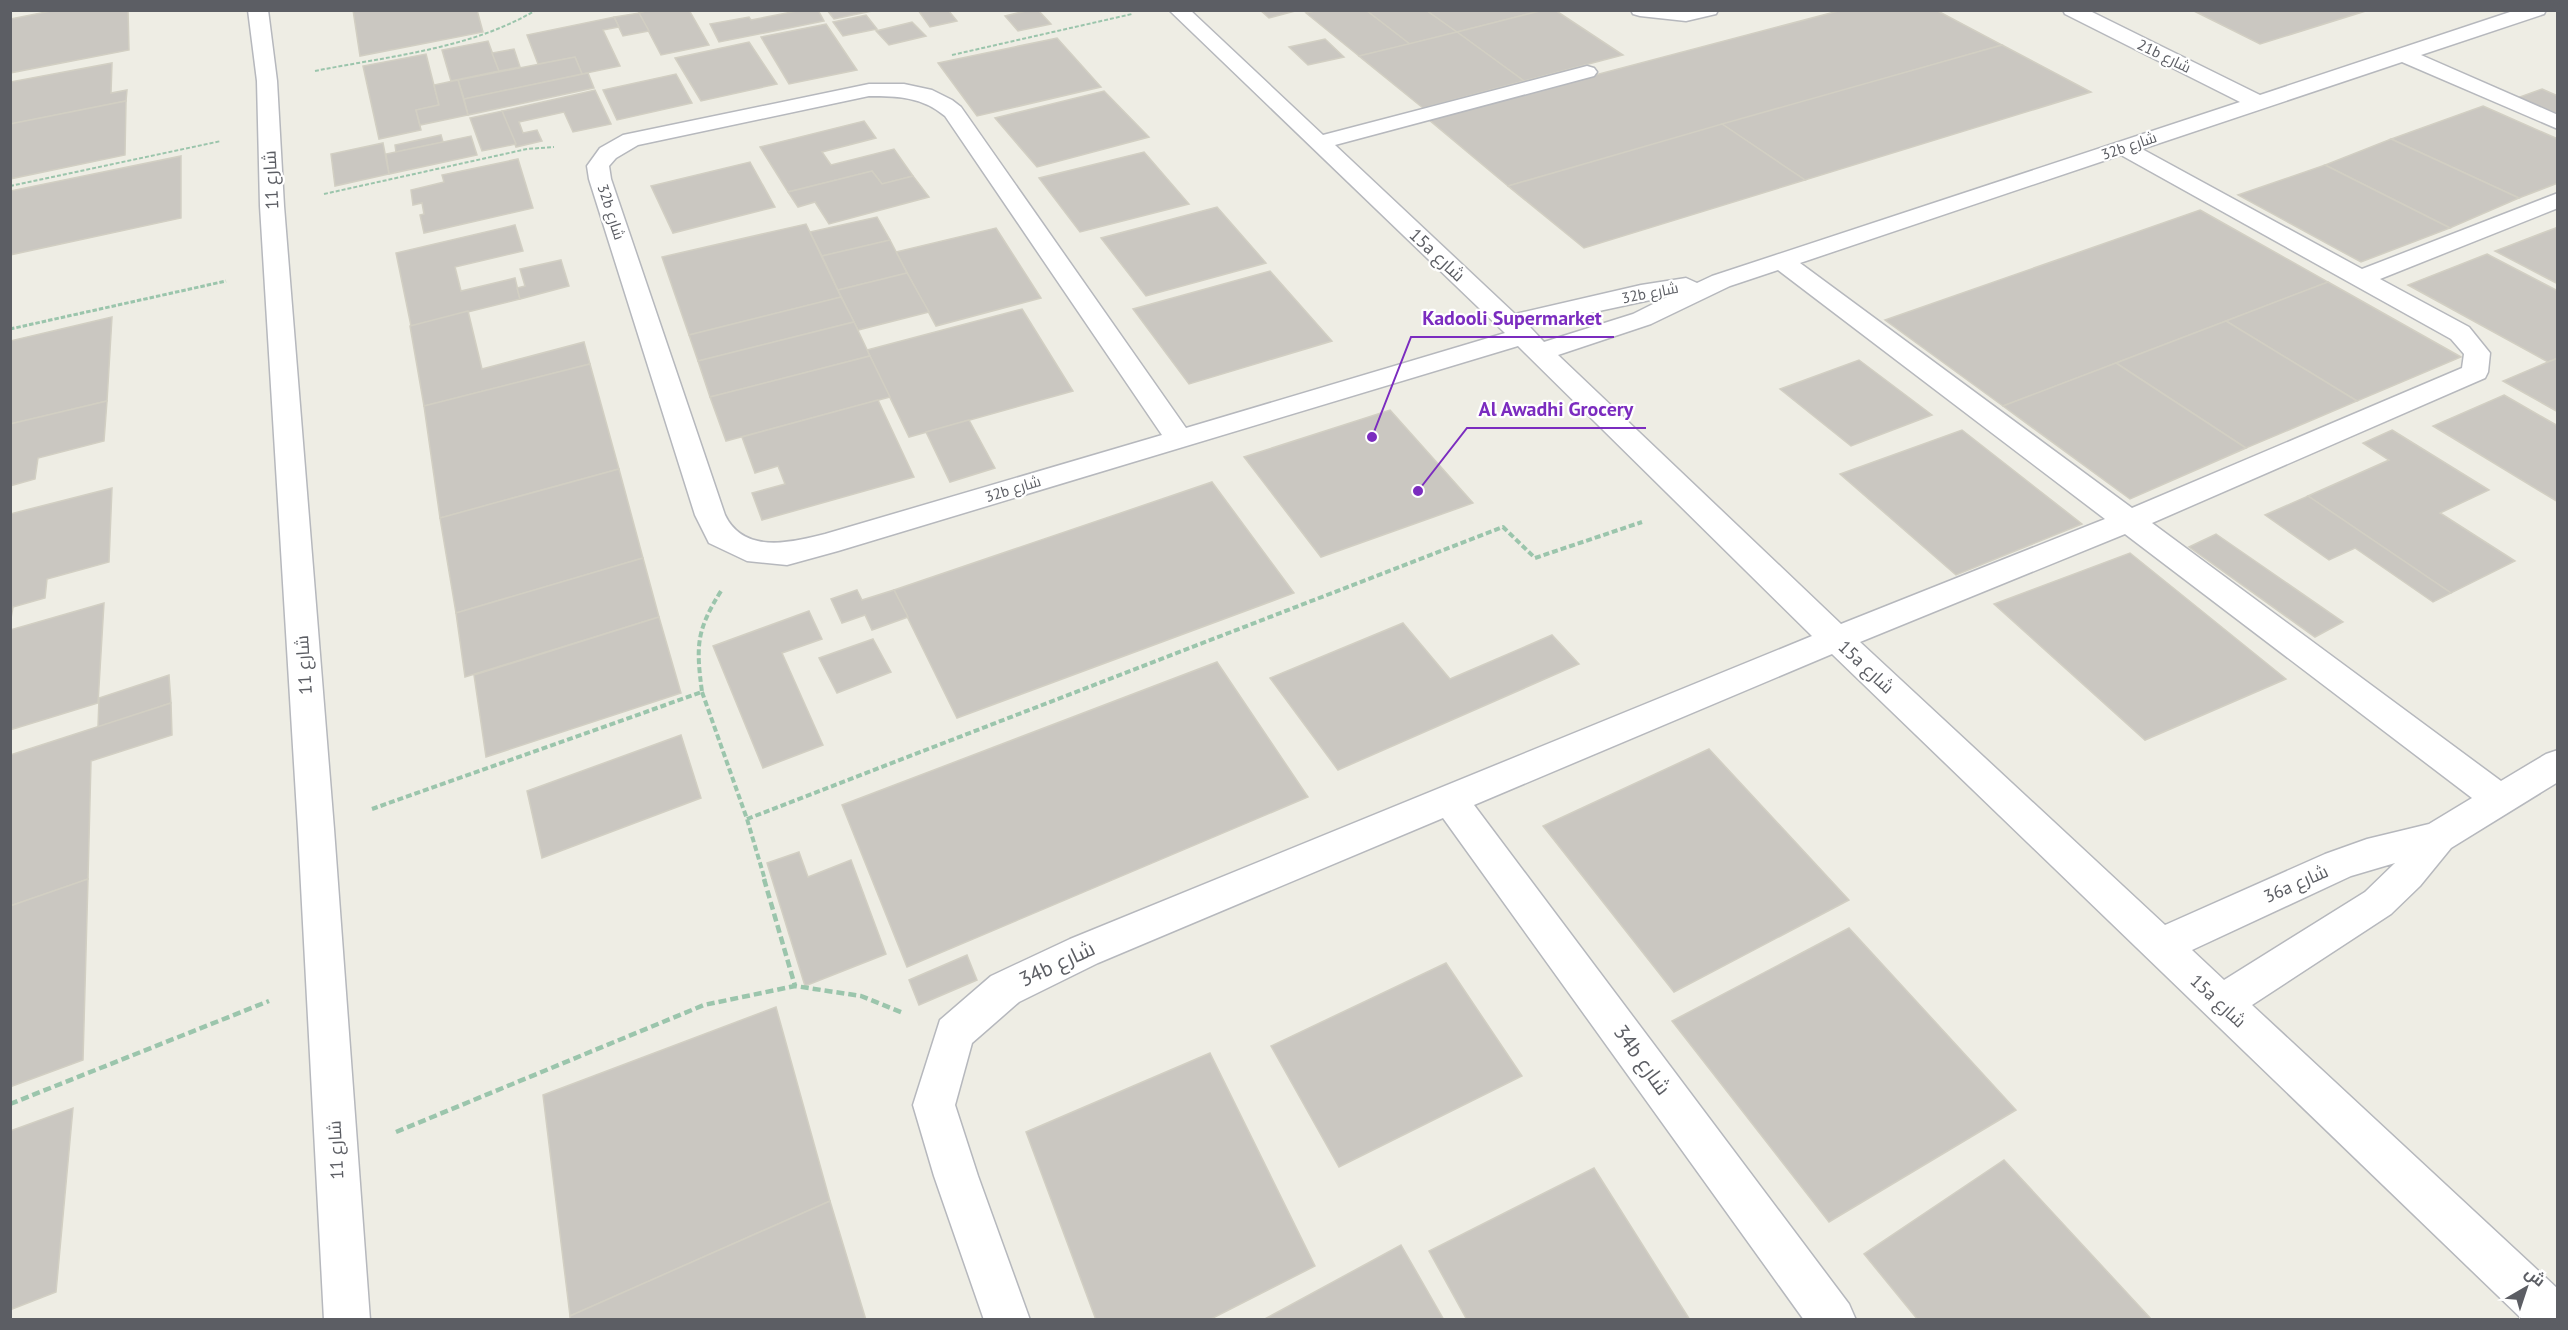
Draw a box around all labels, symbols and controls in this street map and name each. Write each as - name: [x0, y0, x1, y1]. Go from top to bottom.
- street label: 21b شارع: [2133, 34, 2194, 78]
- street label: 32b شارع: [2099, 127, 2160, 166]
- street label: شارع 11: [257, 150, 285, 210]
- street label: 32b شارع: [592, 182, 629, 243]
- street label: 15a شارع: [1404, 223, 1470, 287]
- street label: 32b شارع: [1620, 278, 1680, 309]
- callout: Kadooli Supermarket: [1411, 299, 1614, 337]
- text: Kadooli Supermarket: [1422, 305, 1602, 331]
- callout: Al Awadhi Grocery: [1467, 390, 1646, 428]
- text: Al Awadhi Grocery: [1479, 396, 1634, 422]
- street label: 32b شارع: [983, 471, 1044, 508]
- street label: شارع 11: [290, 635, 318, 695]
- street label: 15a شارع: [1833, 635, 1899, 699]
- street label: 36a شارع: [2260, 859, 2332, 909]
- street label: 34b شارع: [1015, 934, 1099, 994]
- street label: 15a شارع: [2185, 969, 2251, 1033]
- street label: 34b شارع: [1607, 1019, 1677, 1101]
- street label: شارع 11: [322, 1120, 350, 1180]
- north arrow: [2496, 1258, 2556, 1318]
- text: ش: [2521, 1262, 2550, 1291]

